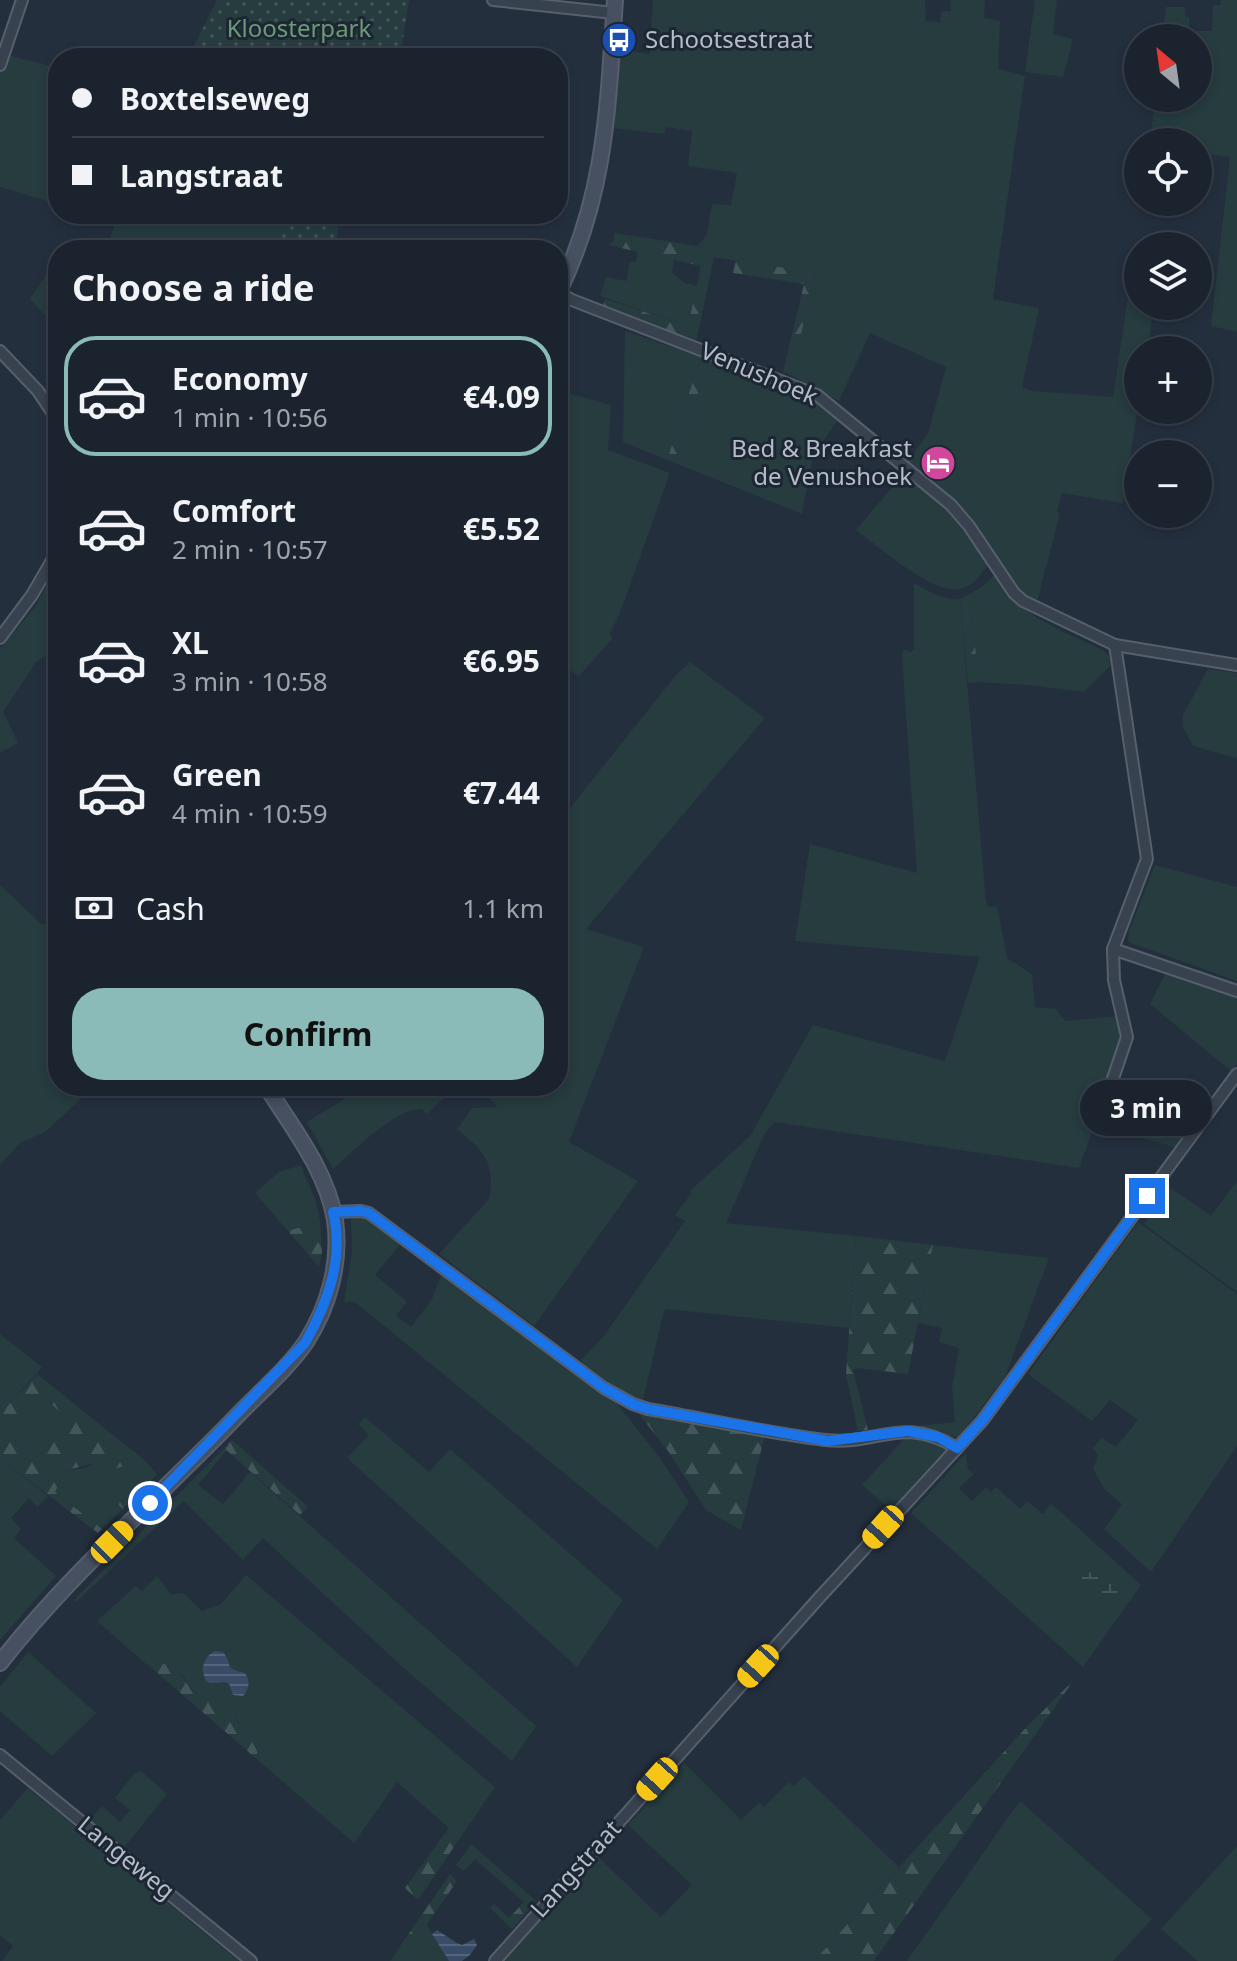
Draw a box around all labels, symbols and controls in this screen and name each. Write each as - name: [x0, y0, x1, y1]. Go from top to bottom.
- park label: Kloosterpark: [227, 11, 372, 44]
- bus stop icon: Schootsestraat: [600, 21, 638, 59]
- place label: Schootsestraat: [645, 22, 813, 55]
- north arrow: [1124, 24, 1212, 112]
- map controls: [1124, 24, 1212, 528]
- text: Boxtelseweg: [120, 78, 310, 119]
- button: locate: [1124, 128, 1212, 216]
- text: Langstraat: [120, 155, 283, 196]
- button: layers: [1124, 232, 1212, 320]
- text: Choose a ride: [72, 263, 314, 312]
- street label: Venushoek: [696, 333, 823, 412]
- button: +: [1124, 336, 1212, 424]
- text: Economy: [172, 358, 308, 399]
- icon: car: [76, 360, 148, 432]
- text: €4.09: [463, 376, 540, 417]
- text: 1 min · 10:56: [172, 399, 328, 435]
- place label: Bed & Breakfast de Venushoek: [731, 431, 912, 492]
- button: −: [1124, 440, 1212, 528]
- hotel icon: Bed & Breakfast de Venushoek: [919, 444, 957, 482]
- text: Comfort: [172, 490, 296, 531]
- icon: car: [76, 492, 148, 564]
- text: €5.52: [463, 508, 540, 549]
- text: 2 min · 10:57: [172, 531, 328, 567]
- text: XL: [172, 622, 209, 663]
- icon: car: [76, 624, 148, 696]
- text: €6.95: [463, 640, 540, 681]
- text: 3 min · 10:58: [172, 663, 328, 699]
- text: Green: [172, 754, 262, 795]
- icon: car: [76, 756, 148, 828]
- text: €7.44: [463, 772, 540, 813]
- text: 4 min · 10:59: [172, 795, 328, 831]
- icon: cash: [72, 886, 116, 930]
- text: Cash: [136, 888, 205, 929]
- text: 1.1 km: [462, 890, 544, 926]
- button: Confirm: [72, 988, 544, 1080]
- callout: 3 min: [1081, 1080, 1213, 1136]
- text: 3 min: [1110, 1090, 1182, 1126]
- route end: [1129, 1178, 1165, 1214]
- route start: [132, 1485, 168, 1521]
- car: [858, 1501, 908, 1553]
- car: [87, 1517, 137, 1567]
- car: [733, 1640, 783, 1692]
- car: [632, 1753, 682, 1805]
- street label: Langeweg: [72, 1808, 182, 1906]
- street label: Langstraat: [522, 1812, 628, 1924]

